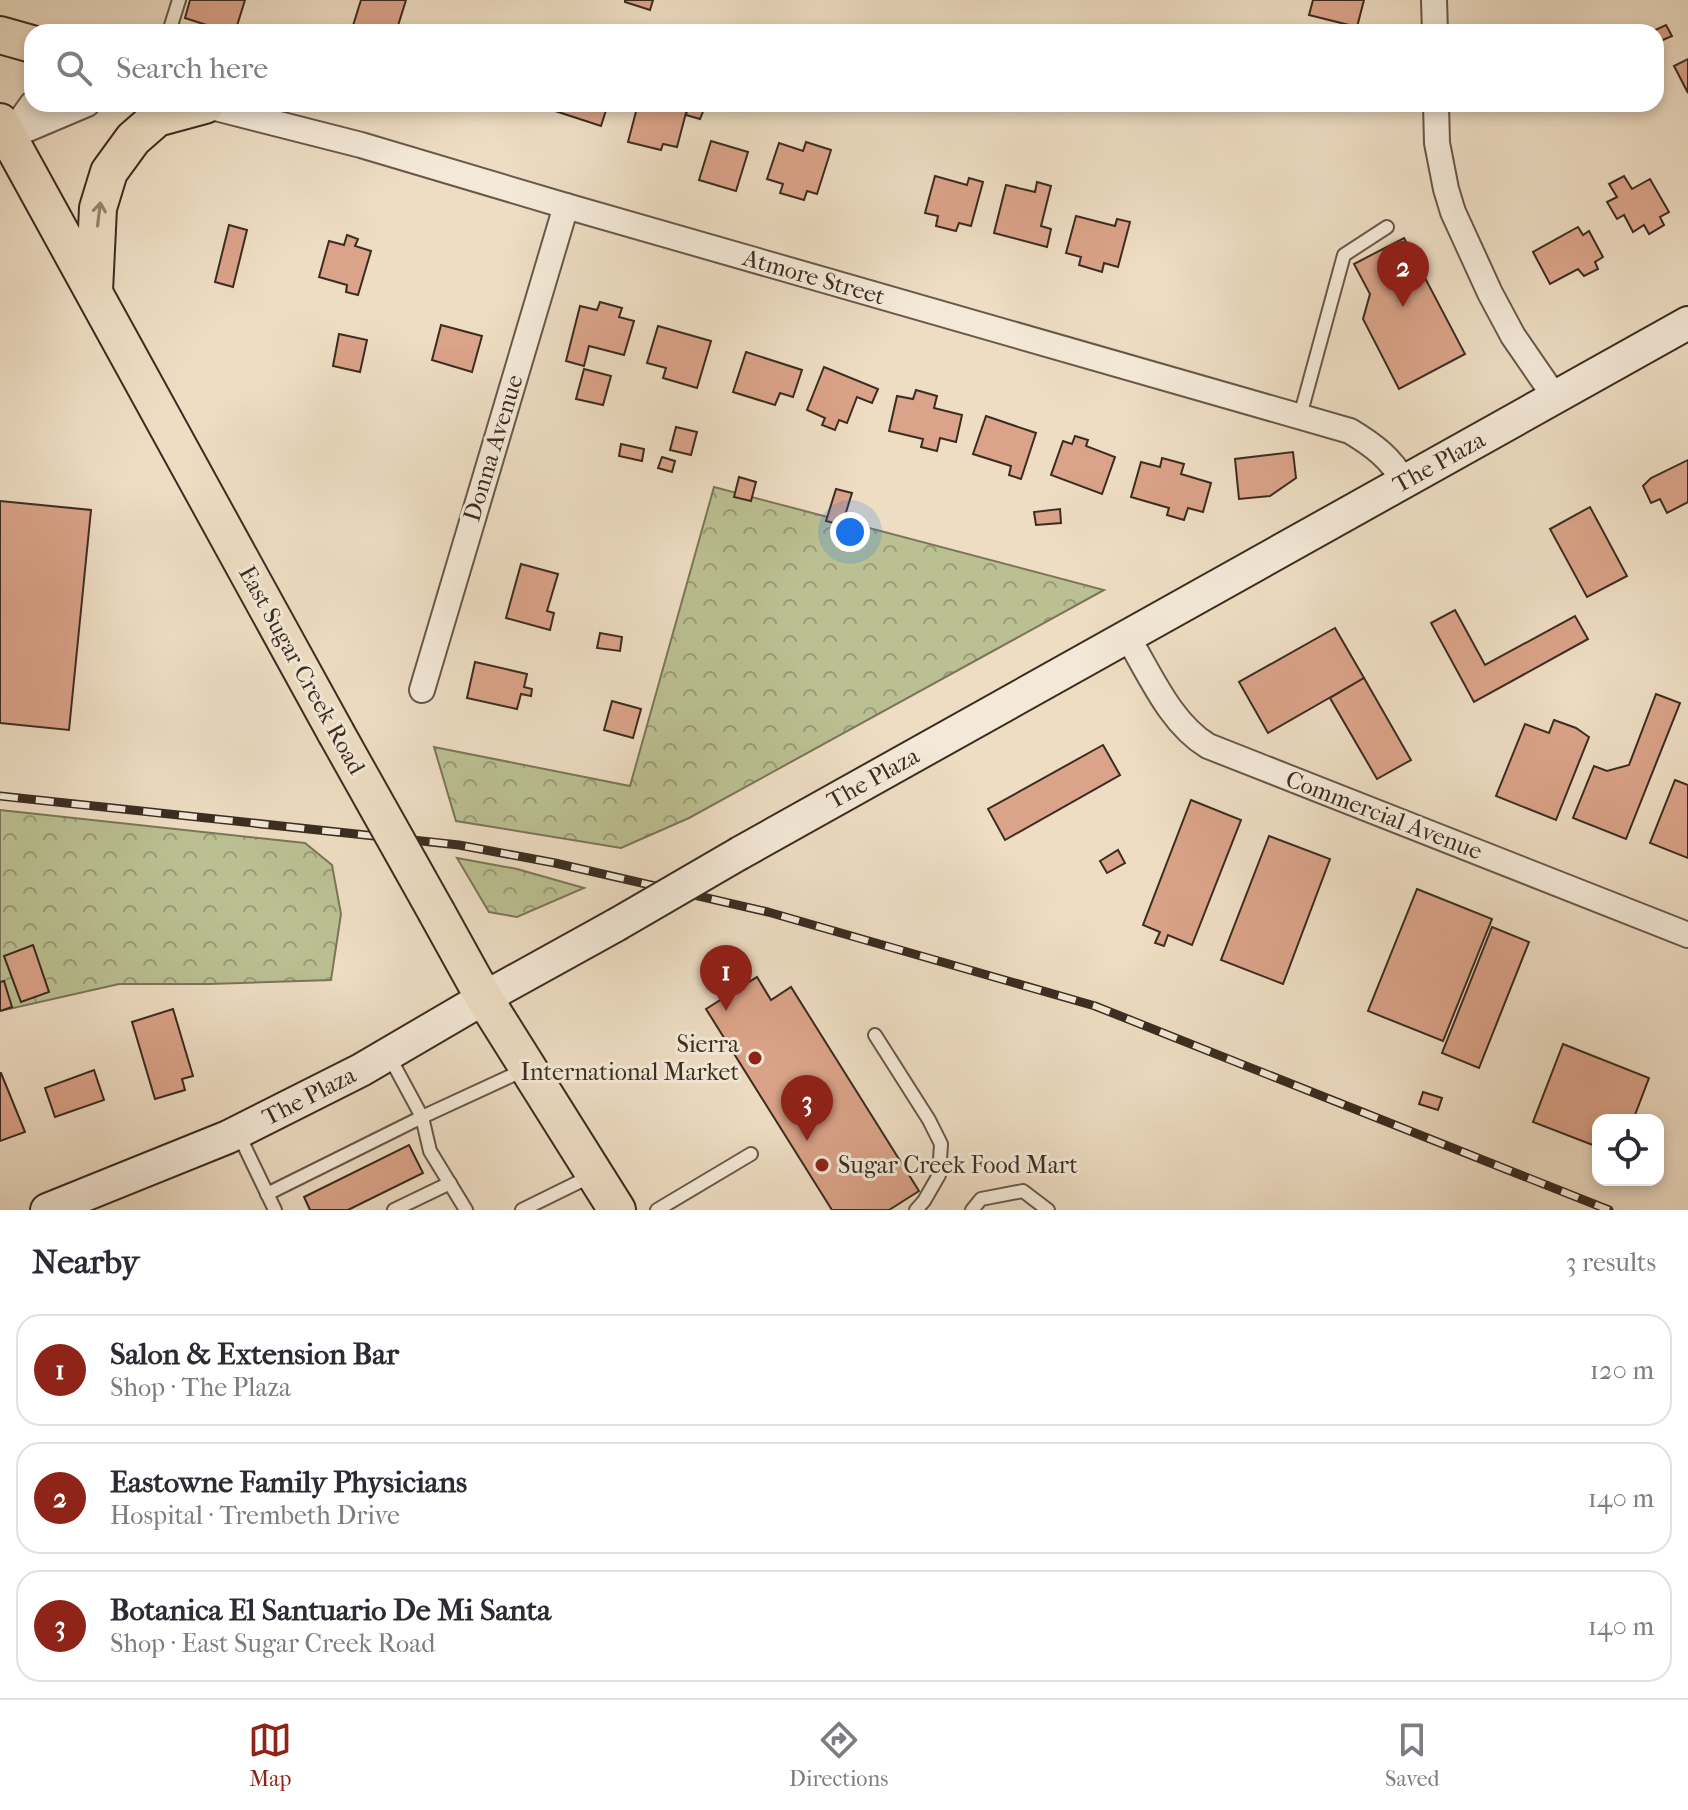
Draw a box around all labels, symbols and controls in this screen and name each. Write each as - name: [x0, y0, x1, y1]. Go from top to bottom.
- search box: [24, 24, 1664, 112]
- icon: search: [52, 46, 96, 90]
- text: Search here: [116, 51, 268, 86]
- one-way arrow: [92, 202, 107, 228]
- pin: 2: [1377, 241, 1429, 307]
- street label: Atmore Street: [739, 243, 889, 311]
- street label: Donna Avenue: [457, 371, 529, 525]
- street label: The Plaza: [1388, 425, 1491, 499]
- your location: [830, 512, 870, 552]
- street label: East Sugar Creek Road: [233, 561, 371, 780]
- street label: The Plaza: [822, 741, 925, 815]
- street label: Commercial Avenue: [1282, 765, 1486, 865]
- pin: 1: [700, 945, 752, 1011]
- place label: Sierra International Market: [520, 1030, 740, 1086]
- marker: Sierra International Market: [746, 1049, 764, 1067]
- street label: The Plaza: [258, 1060, 361, 1131]
- pin: 3: [781, 1075, 833, 1141]
- map controls: [1592, 1114, 1664, 1186]
- button: locate: [1592, 1114, 1664, 1186]
- place label: Sugar Creek Food Mart: [838, 1151, 1078, 1179]
- marker: Sugar Creek Food Mart: [813, 1156, 831, 1174]
- text: Nearby: [32, 1242, 139, 1282]
- text: 3 results: [1566, 1247, 1656, 1278]
- text: Salon & Extension Bar: [110, 1337, 399, 1372]
- text: 1: [55, 1355, 65, 1386]
- text: 120 m: [1590, 1355, 1654, 1386]
- text: Shop · The Plaza: [110, 1372, 291, 1403]
- text: Eastowne Family Physicians: [110, 1465, 467, 1500]
- text: 2: [53, 1483, 67, 1514]
- text: 140 m: [1588, 1483, 1654, 1514]
- text: Hospital · Trembeth Drive: [110, 1500, 400, 1531]
- text: Botanica El Santuario De Mi Santa: [110, 1593, 551, 1628]
- text: 3: [55, 1611, 65, 1642]
- text: 140 m: [1588, 1611, 1654, 1642]
- text: Shop · East Sugar Creek Road: [110, 1628, 435, 1659]
- tab: Map: [248, 1718, 292, 1792]
- tab: Directions: [789, 1718, 888, 1792]
- tab: Saved: [1385, 1718, 1440, 1792]

